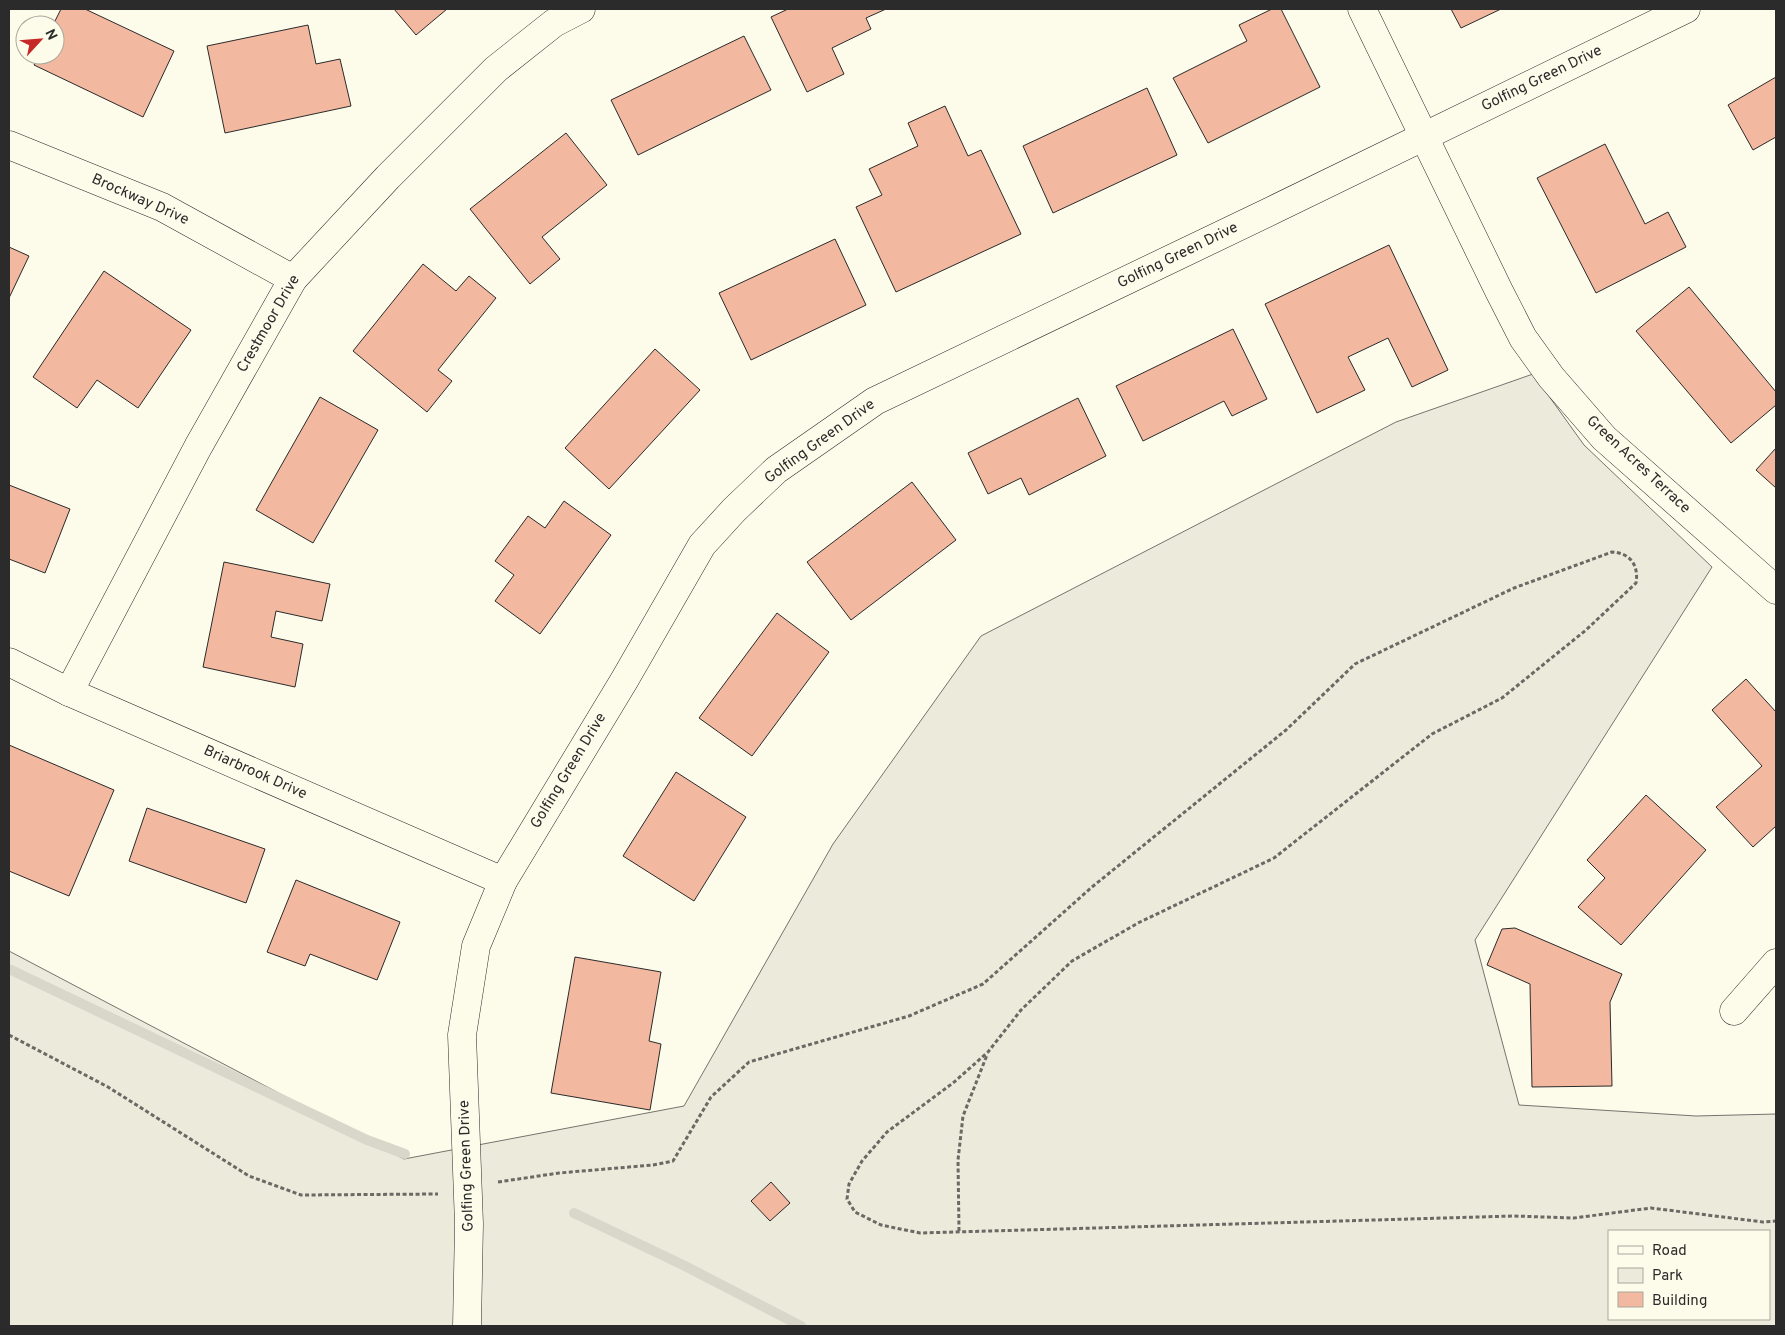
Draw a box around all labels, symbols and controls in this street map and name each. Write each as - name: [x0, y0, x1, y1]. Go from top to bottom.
- north arrow: [15, 15, 65, 65]
- text: N: [40, 27, 60, 43]
- street label: Golfing Green Drive: [1479, 42, 1605, 116]
- street label: Brockway Drive: [88, 170, 192, 230]
- street label: Golfing Green Drive: [1115, 219, 1241, 293]
- street label: Crestmoor Drive: [233, 272, 305, 376]
- street label: Golfing Green Drive: [761, 396, 879, 488]
- street label: Green Acres Terrace: [1582, 412, 1694, 518]
- street label: Golfing Green Drive: [527, 710, 611, 832]
- street label: Briarbrook Drive: [200, 742, 310, 804]
- street label: Golfing Green Drive: [455, 1100, 479, 1232]
- legend: [1608, 1230, 1770, 1320]
- text: Road: [1652, 1242, 1687, 1261]
- text: Park: [1652, 1267, 1683, 1286]
- text: Building: [1652, 1292, 1707, 1311]

